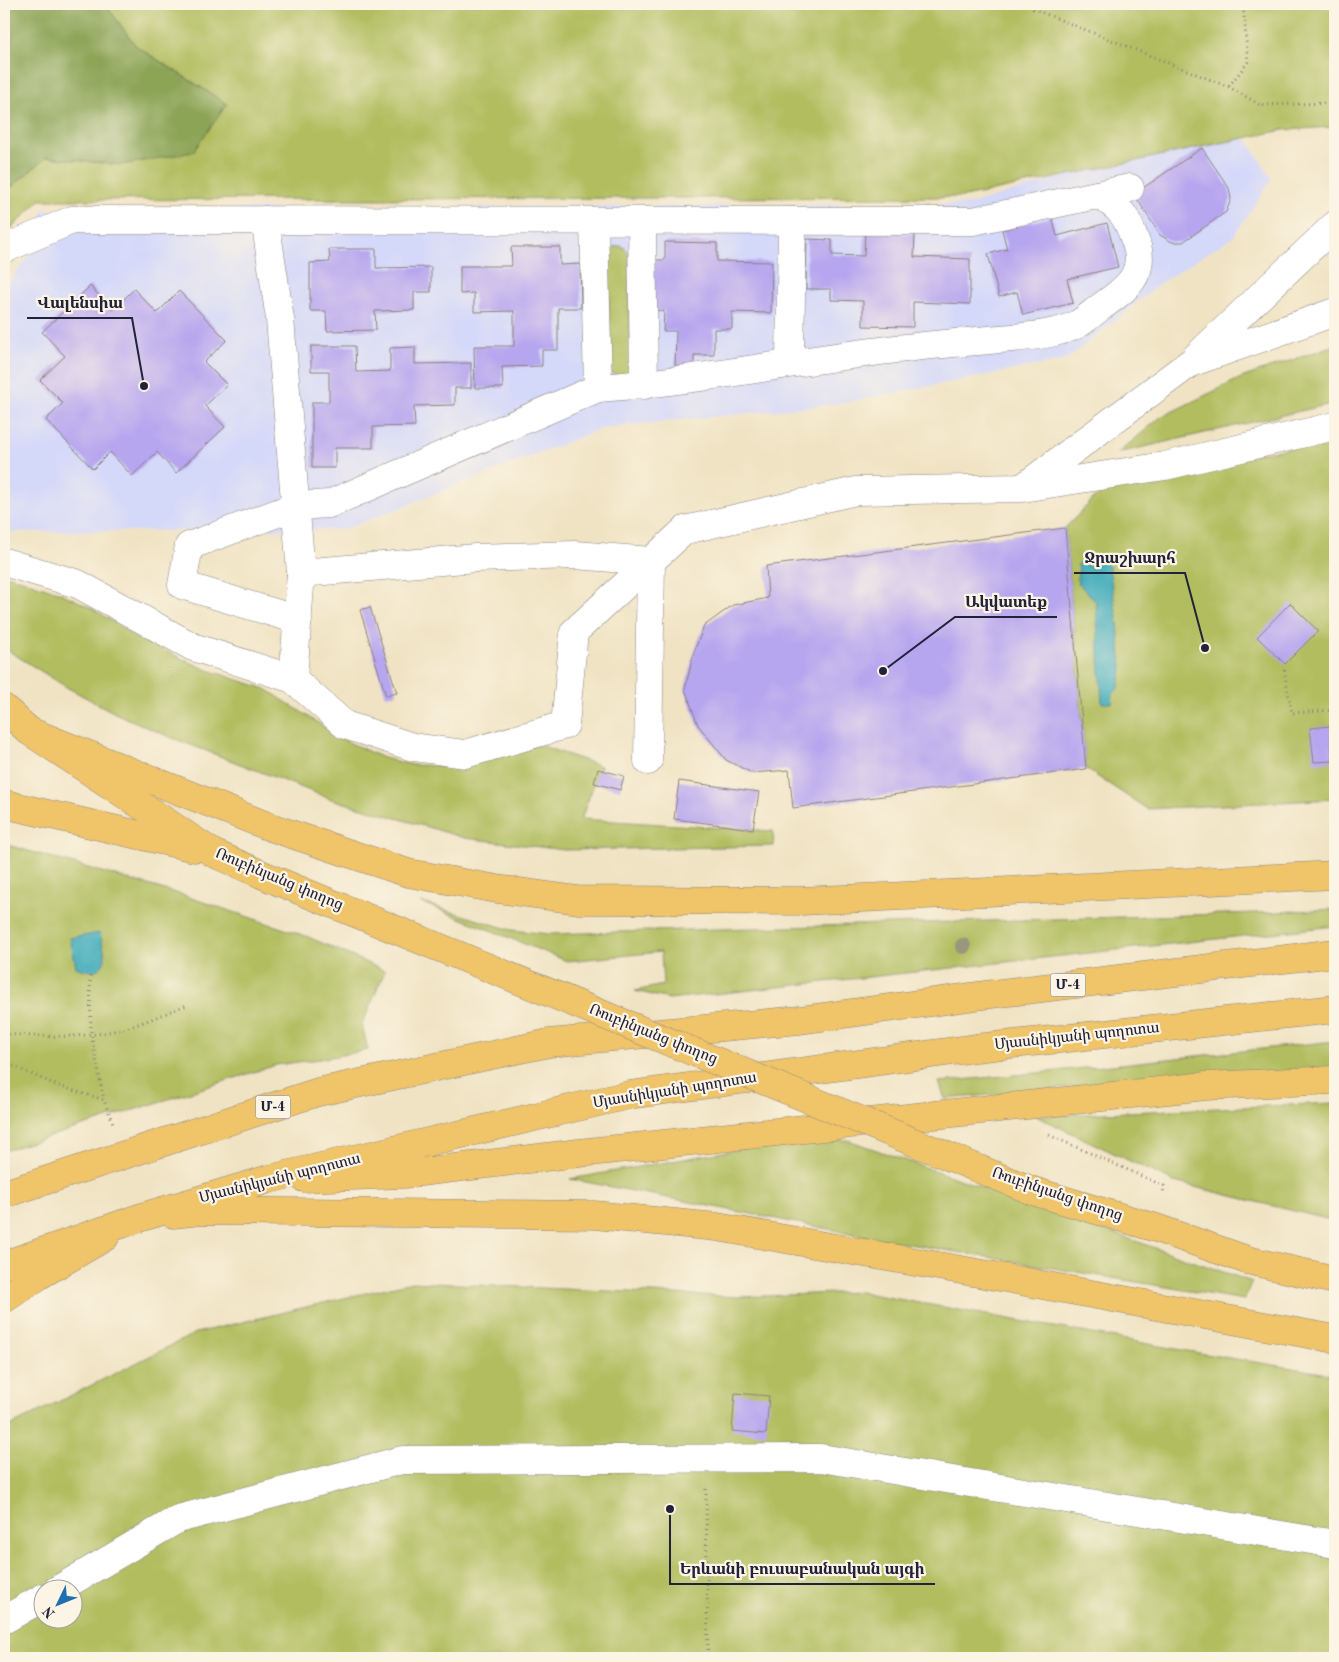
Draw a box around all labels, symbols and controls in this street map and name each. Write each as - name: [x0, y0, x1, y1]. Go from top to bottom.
- callout: Վալենսիա: [27, 287, 132, 318]
- text: Վալենսիա: [37, 296, 123, 312]
- callout: Ջրաշխարհ: [1074, 542, 1185, 573]
- text: Ջրաշխարհ: [1085, 551, 1175, 567]
- callout: Ակվատեք: [955, 586, 1057, 617]
- text: Ակվատեք: [965, 595, 1047, 611]
- street label: Ռուբինյանց փողոց: [213, 845, 345, 914]
- road number: Մ-4: [1050, 974, 1086, 996]
- street label: Ռուբինյանց փողոց: [587, 1001, 720, 1068]
- street label: Մյասնիկյանի պողոտա: [994, 1020, 1160, 1053]
- street label: Մյասնիկյանի պողոտա: [592, 1070, 758, 1111]
- road number: Մ-4: [256, 1096, 290, 1118]
- street label: Մյասնիկյանի պողոտա: [198, 1151, 362, 1206]
- street label: Ռուբինյանց փողոց: [990, 1165, 1125, 1224]
- callout: Երևանի բուսաբանական այգի: [670, 1553, 935, 1584]
- text: Երևանի բուսաբանական այգի: [680, 1562, 925, 1578]
- north arrow: [32, 1580, 82, 1630]
- text: N: [40, 1603, 58, 1621]

